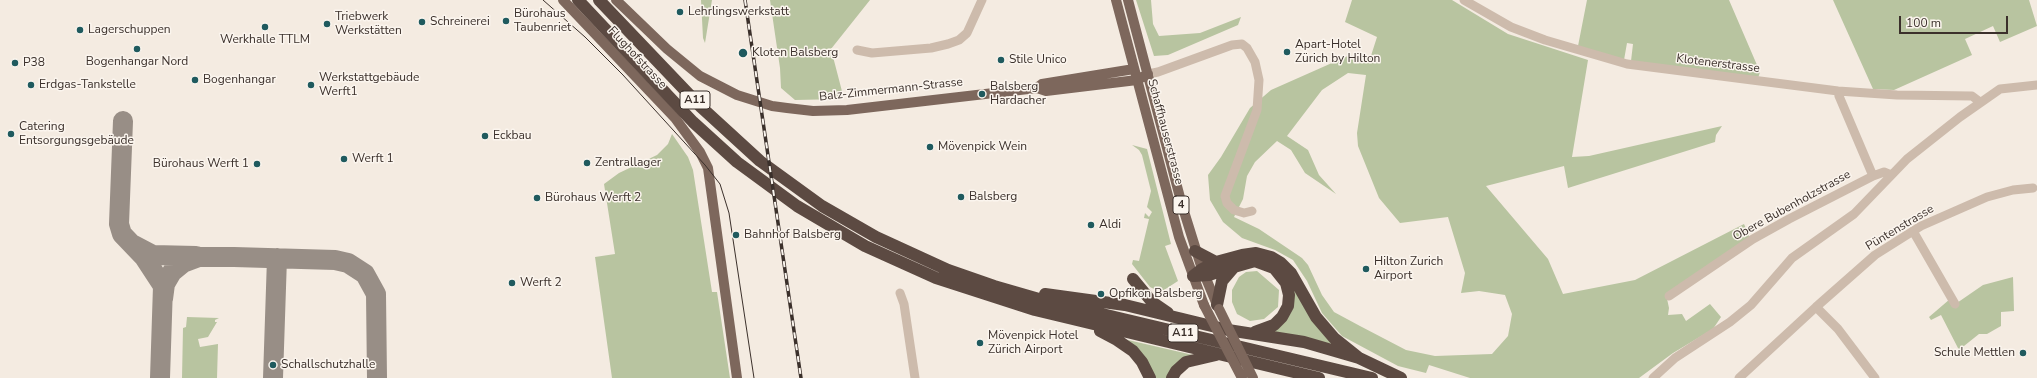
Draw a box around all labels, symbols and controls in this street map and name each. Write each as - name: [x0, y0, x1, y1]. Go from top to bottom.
- place label: Lehrlingswerkstatt: [688, 5, 789, 19]
- place label: Bürohaus Taubenriet: [514, 7, 571, 35]
- marker: Lehrlingswerkstatt: [675, 7, 685, 17]
- scale bar: [1901, 8, 2010, 34]
- place label: Triebwerk Werkstätten: [335, 10, 402, 38]
- place label: Schreinerei: [430, 15, 490, 29]
- text: 100 m: [1906, 15, 1941, 31]
- marker: Bürohaus Taubenriet: [501, 16, 511, 26]
- marker: Schreinerei: [417, 17, 427, 27]
- marker: Triebwerk Werkstätten: [322, 19, 332, 29]
- marker: Werkhalle TTLM: [260, 22, 270, 32]
- place label: Lagerschuppen: [88, 23, 171, 37]
- street label: Flughofstrasse: [605, 24, 669, 92]
- marker: Lagerschuppen: [75, 25, 85, 35]
- place label: Werkhalle TTLM: [220, 33, 310, 47]
- place label: Apart-Hotel Zürich by Hilton: [1295, 38, 1380, 66]
- marker: Bogenhangar Nord: [132, 44, 142, 54]
- place label: Kloten Balsberg: [752, 46, 838, 60]
- marker: Kloten Balsberg: [737, 47, 749, 59]
- marker: Apart-Hotel Zürich by Hilton: [1282, 47, 1292, 57]
- street label: Klotenerstrasse: [1675, 52, 1761, 76]
- place label: Stile Unico: [1009, 53, 1067, 67]
- place label: Bogenhangar Nord: [86, 55, 188, 69]
- marker: Stile Unico: [996, 55, 1006, 65]
- place label: P38: [23, 56, 45, 70]
- marker: P38: [10, 58, 20, 68]
- place label: Werkstattgebäude Werft1: [319, 71, 419, 99]
- place label: Bogenhangar: [203, 73, 276, 87]
- marker: Bogenhangar: [190, 75, 200, 85]
- street label: Balz-Zimmermann-Strasse: [818, 75, 964, 105]
- place label: Erdgas-Tankstelle: [39, 78, 136, 92]
- street label: Schaffhauserstrasse: [1144, 78, 1186, 186]
- marker: Erdgas-Tankstelle: [26, 80, 36, 90]
- marker: Werkstattgebäude Werft1: [306, 80, 316, 90]
- place label: Balsberg Hardacher: [990, 80, 1046, 108]
- marker: Balsberg Hardacher: [977, 89, 987, 99]
- road number: A11: [680, 91, 710, 109]
- place label: Catering Entsorgungsgebäude: [19, 120, 134, 148]
- marker: Catering Entsorgungsgebäude: [6, 129, 16, 139]
- place label: Eckbau: [493, 129, 532, 143]
- marker: Eckbau: [480, 131, 490, 141]
- place label: Mövenpick Wein: [938, 140, 1027, 154]
- marker: Mövenpick Wein: [925, 142, 935, 152]
- place label: Werft 1: [352, 152, 394, 166]
- marker: Werft 1: [339, 154, 349, 164]
- place label: Zentrallager: [595, 156, 661, 170]
- place label: Bürohaus Werft 1: [153, 157, 249, 171]
- marker: Zentrallager: [582, 158, 592, 168]
- marker: Bürohaus Werft 1: [252, 159, 262, 169]
- street label: Obere Bubenholzstrasse: [1731, 168, 1853, 244]
- place label: Balsberg: [969, 190, 1017, 204]
- place label: Bürohaus Werft 2: [545, 191, 641, 205]
- marker: Balsberg: [956, 192, 966, 202]
- marker: Bürohaus Werft 2: [532, 193, 542, 203]
- road number: 4: [1173, 196, 1189, 214]
- street label: Püntenstrasse: [1863, 202, 1937, 254]
- place label: Aldi: [1099, 218, 1121, 232]
- marker: Aldi: [1086, 220, 1096, 230]
- place label: Bahnhof Balsberg: [744, 228, 841, 242]
- marker: Bahnhof Balsberg: [731, 230, 741, 240]
- place label: Hilton Zurich Airport: [1374, 255, 1443, 283]
- marker: Hilton Zurich Airport: [1361, 264, 1371, 274]
- place label: Werft 2: [520, 276, 562, 290]
- marker: Werft 2: [507, 278, 517, 288]
- place label: Opfikon Balsberg: [1109, 287, 1203, 301]
- marker: Opfikon Balsberg: [1096, 289, 1106, 299]
- road number: A11: [1168, 324, 1198, 342]
- place label: Mövenpick Hotel Zürich Airport: [988, 329, 1078, 357]
- marker: Mövenpick Hotel Zürich Airport: [975, 338, 985, 348]
- place label: Schule Mettlen: [1934, 346, 2015, 360]
- marker: Schule Mettlen: [2018, 348, 2028, 358]
- place label: Schallschutzhalle: [281, 358, 375, 372]
- marker: Schallschutzhalle: [268, 360, 278, 370]

